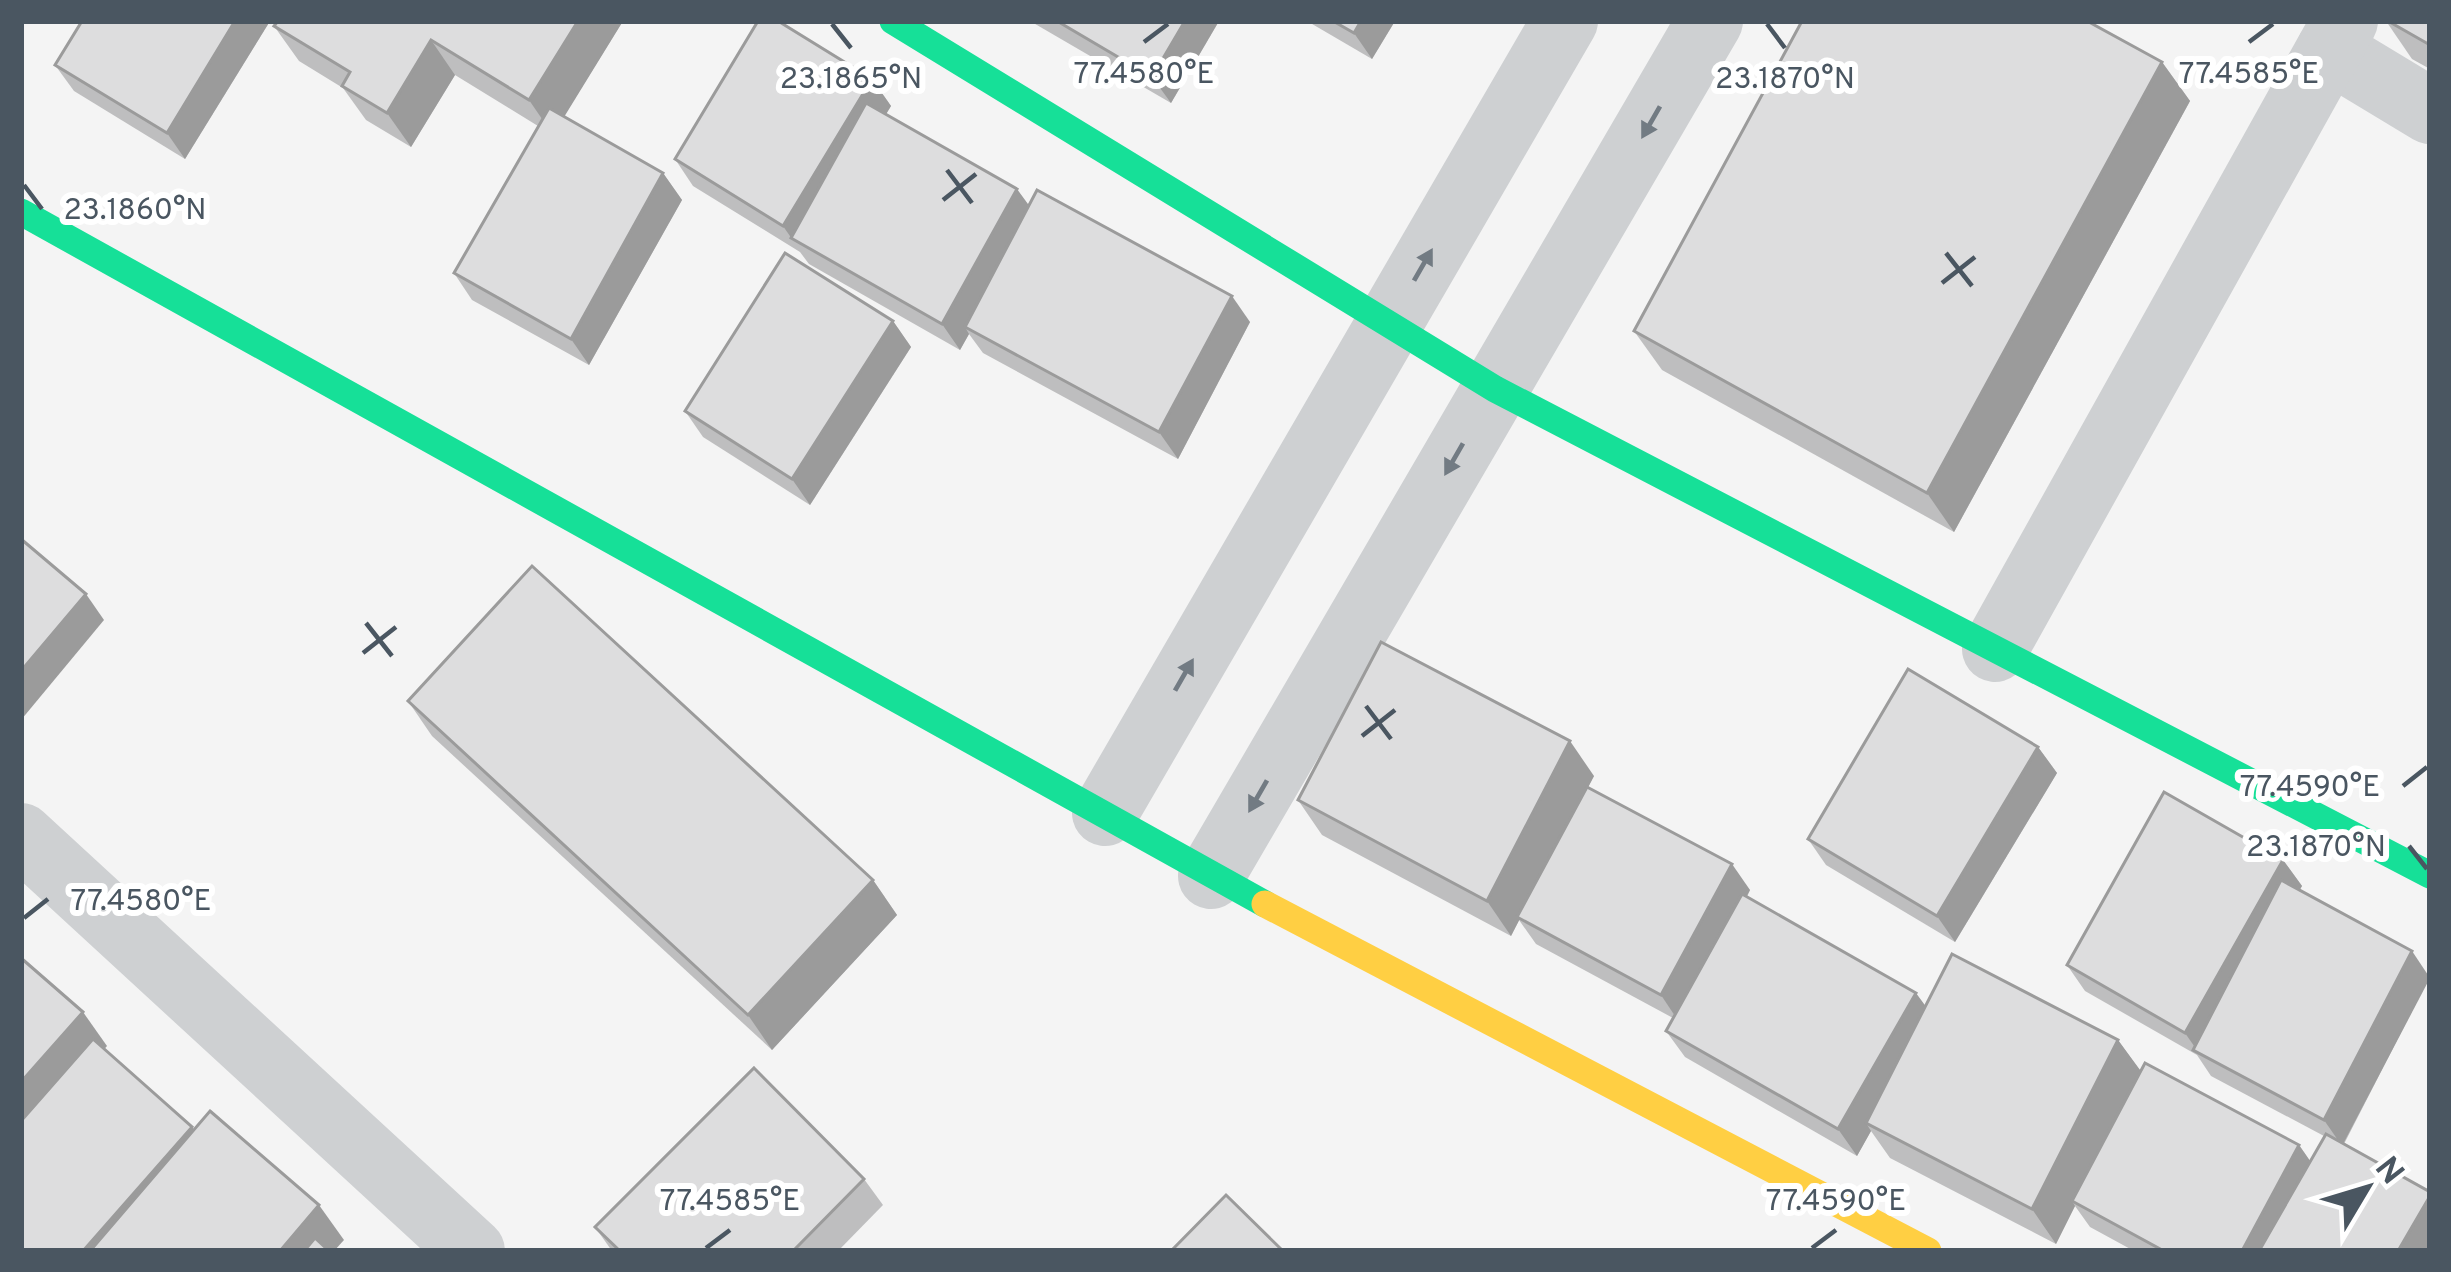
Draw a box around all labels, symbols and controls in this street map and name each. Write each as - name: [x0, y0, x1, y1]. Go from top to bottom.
- text: 77.4580°E: [1074, 57, 1214, 94]
- text: 77.4585°E: [2179, 57, 2319, 94]
- text: 23.1865°N: [780, 62, 922, 99]
- text: 23.1870°N: [1715, 62, 1855, 99]
- one-way arrow: [1641, 105, 1662, 139]
- text: 23.1860°N: [63, 193, 207, 230]
- one-way arrow: [1411, 248, 1432, 282]
- one-way arrow: [1444, 442, 1465, 476]
- one-way arrow: [1173, 658, 1194, 692]
- text: 77.4590°E: [2240, 770, 2380, 807]
- one-way arrow: [1248, 779, 1269, 813]
- text: 23.1870°N: [2246, 830, 2386, 867]
- text: 77.4580°E: [71, 884, 211, 921]
- north arrow: [2307, 1128, 2427, 1248]
- text: N: [2364, 1150, 2411, 1194]
- text: 77.4585°E: [660, 1184, 800, 1221]
- text: 77.4590°E: [1766, 1184, 1906, 1221]

